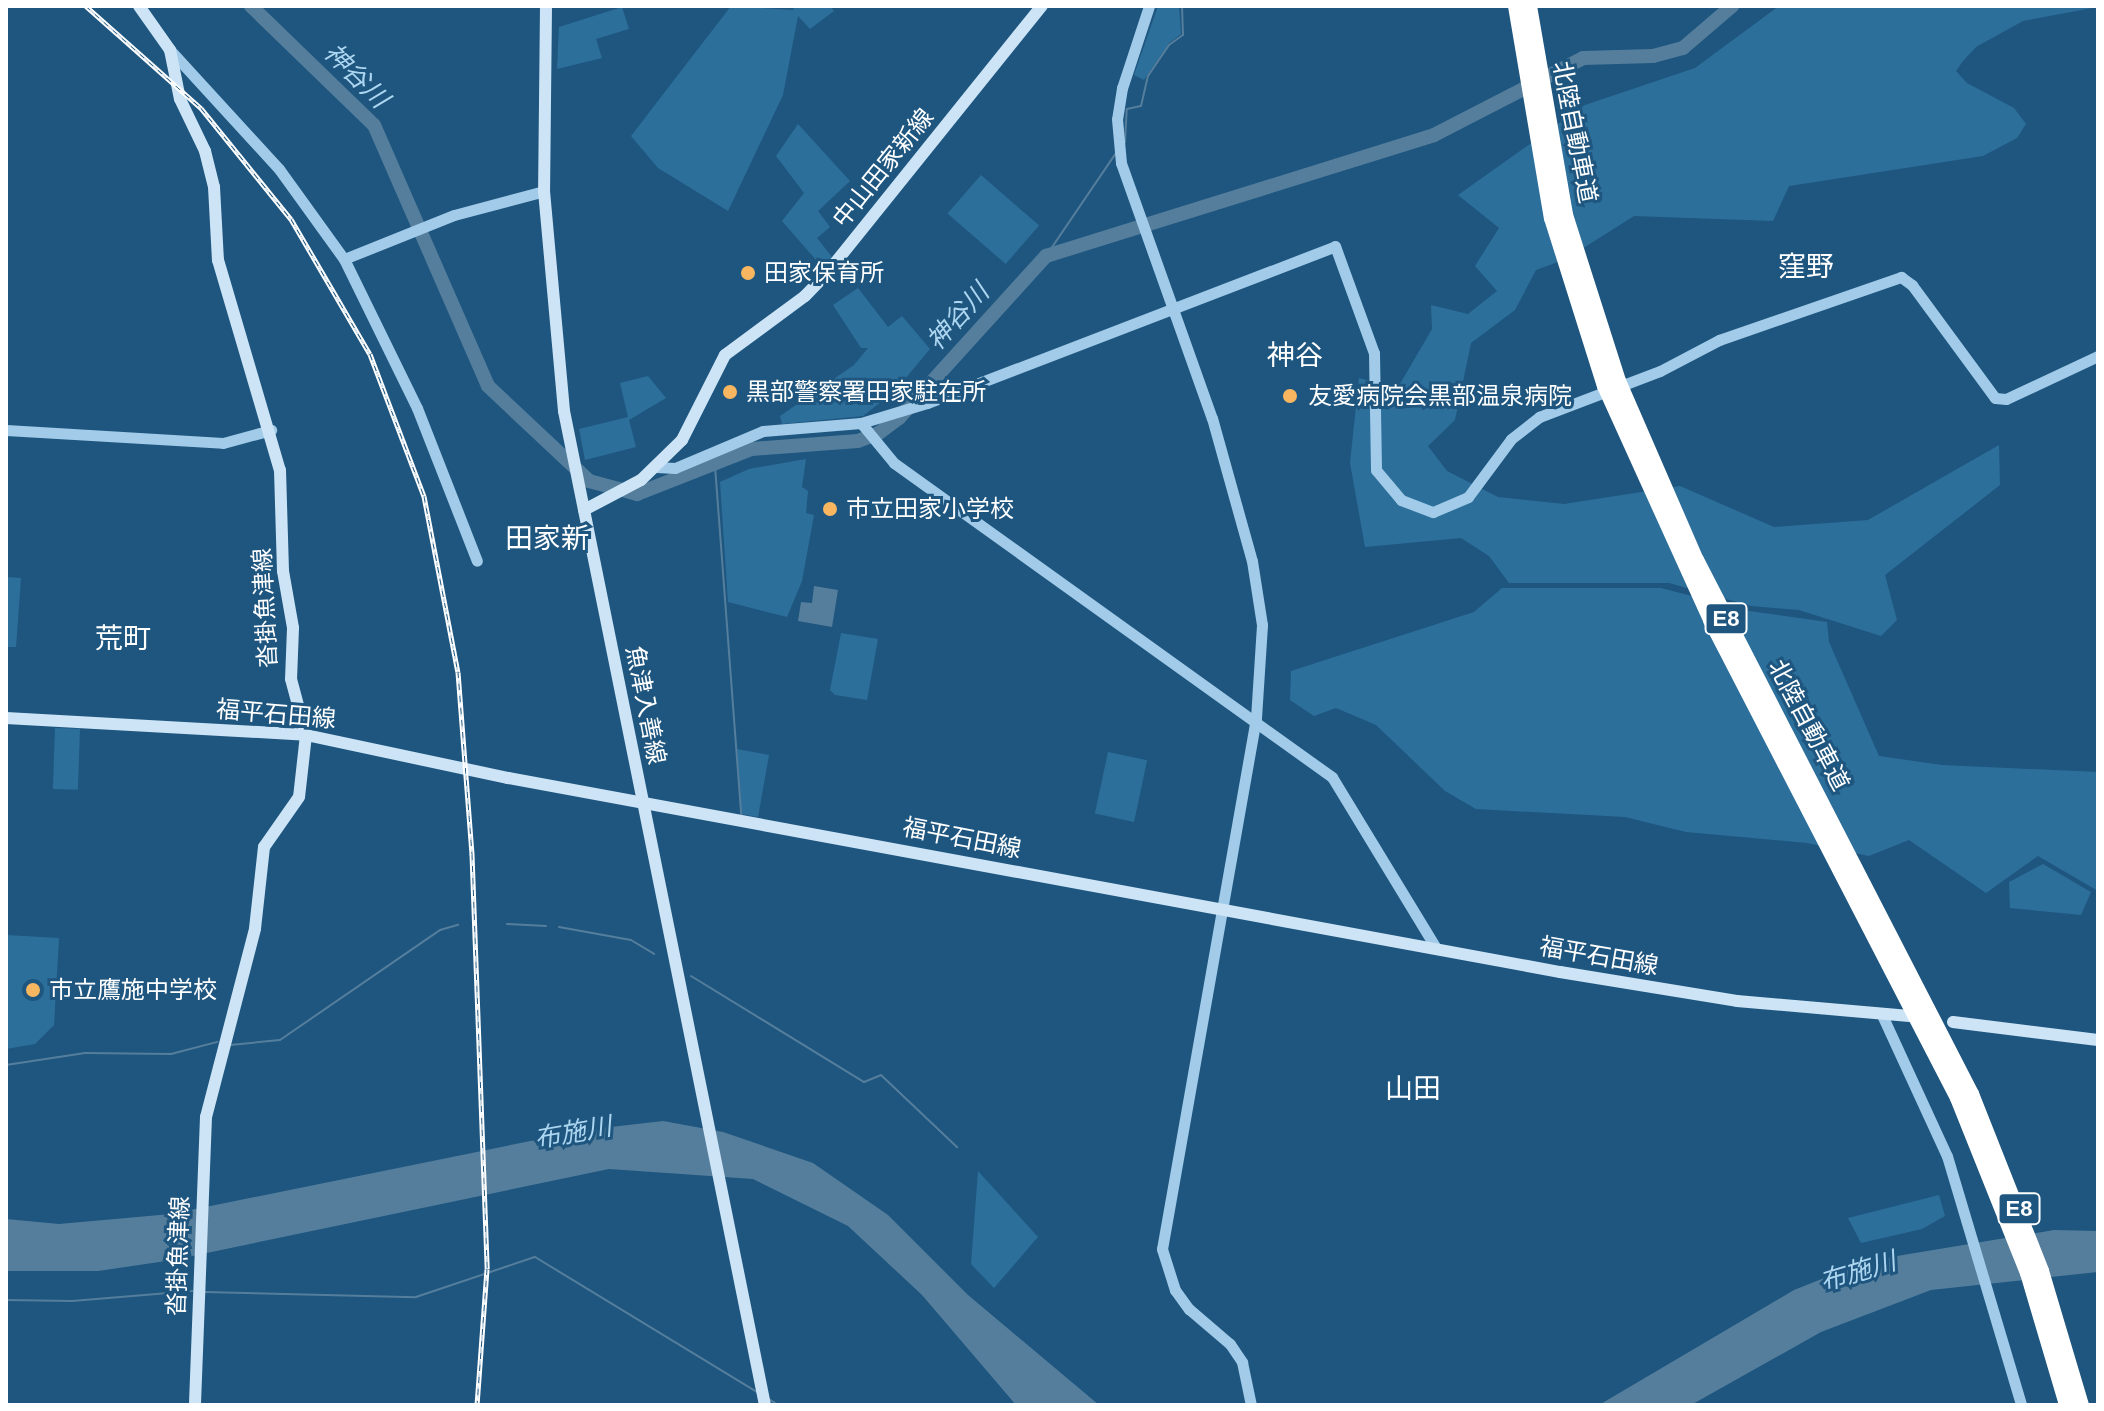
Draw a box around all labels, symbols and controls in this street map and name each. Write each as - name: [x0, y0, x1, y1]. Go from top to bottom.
- water label: 神谷川: [317, 37, 395, 115]
- street label: 北陸自動車道: [1547, 59, 1603, 205]
- street label: 中山田家新線: [826, 103, 940, 233]
- district label: 窪野: [1778, 250, 1834, 284]
- place label: 田家保育所: [764, 259, 884, 287]
- marker: 田家保育所: [739, 264, 757, 282]
- water label: 神谷川: [920, 278, 996, 356]
- district label: 神谷: [1267, 339, 1323, 373]
- place label: 黒部警察署田家駐在所: [746, 378, 986, 406]
- place label: 友愛病院会黒部温泉病院: [1308, 382, 1572, 410]
- marker: 黒部警察署田家駐在所: [721, 383, 739, 401]
- marker: 友愛病院会黒部温泉病院: [1279, 385, 1301, 407]
- place label: 市立田家小学校: [846, 495, 1014, 523]
- marker: 市立田家小学校: [821, 500, 839, 518]
- district label: 田家新: [505, 522, 589, 556]
- street label: 沓掛魚津線: [247, 547, 283, 669]
- road number: E8: [1704, 601, 1748, 637]
- district label: 荒町: [95, 622, 151, 656]
- street label: 魚津入善線: [620, 643, 672, 767]
- street label: 北陸自動車道: [1762, 655, 1856, 795]
- street label: 福平石田線: [215, 694, 337, 734]
- street label: 福平石田線: [900, 812, 1024, 864]
- street label: 福平石田線: [1537, 931, 1661, 981]
- place label: 市立鷹施中学校: [49, 976, 217, 1004]
- marker: 市立鷹施中学校: [24, 981, 42, 999]
- district label: 山田: [1385, 1072, 1441, 1106]
- water label: 布施川: [532, 1111, 614, 1155]
- road number: E8: [1997, 1191, 2041, 1227]
- street label: 沓掛魚津線: [162, 1196, 194, 1316]
- water label: 布施川: [1816, 1246, 1900, 1298]

